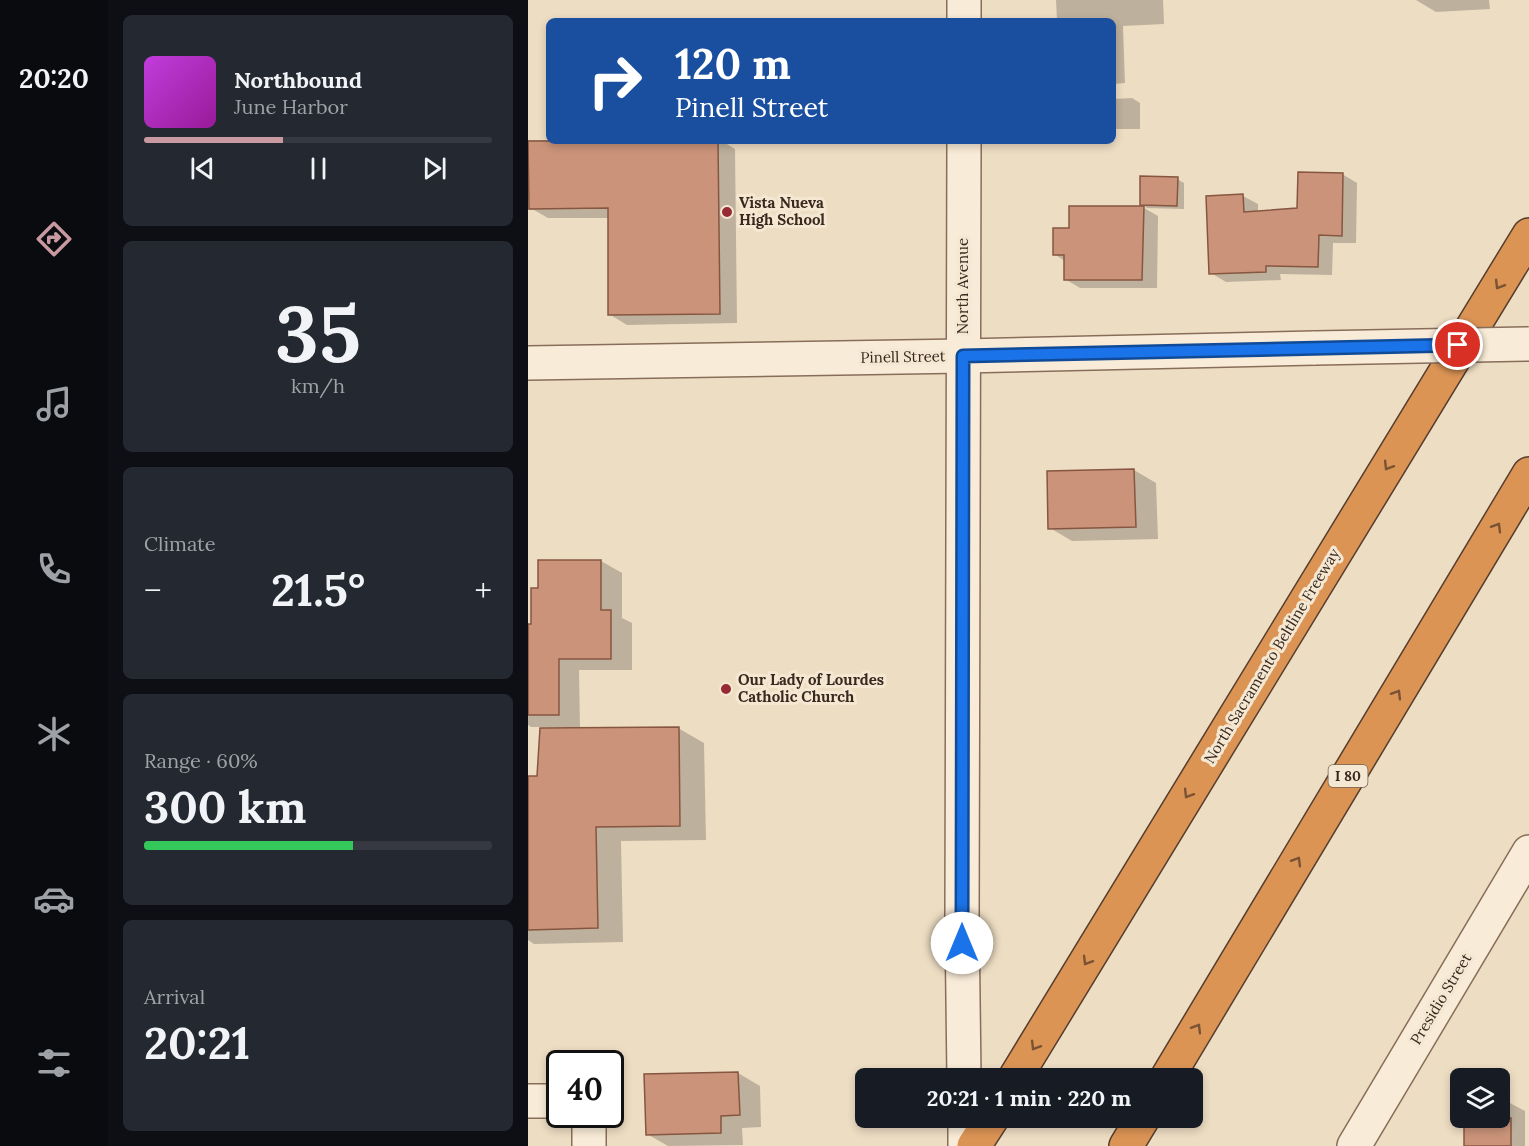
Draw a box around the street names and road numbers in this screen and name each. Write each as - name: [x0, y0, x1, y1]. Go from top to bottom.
- street label: North Avenue: [953, 238, 972, 334]
- street label: Pinell Street: [860, 346, 946, 367]
- street label: North Sacramento Beltline Freeway: [1200, 545, 1344, 767]
- road number: I 80: [1328, 765, 1368, 787]
- street label: Presidio Street: [1406, 949, 1475, 1048]

